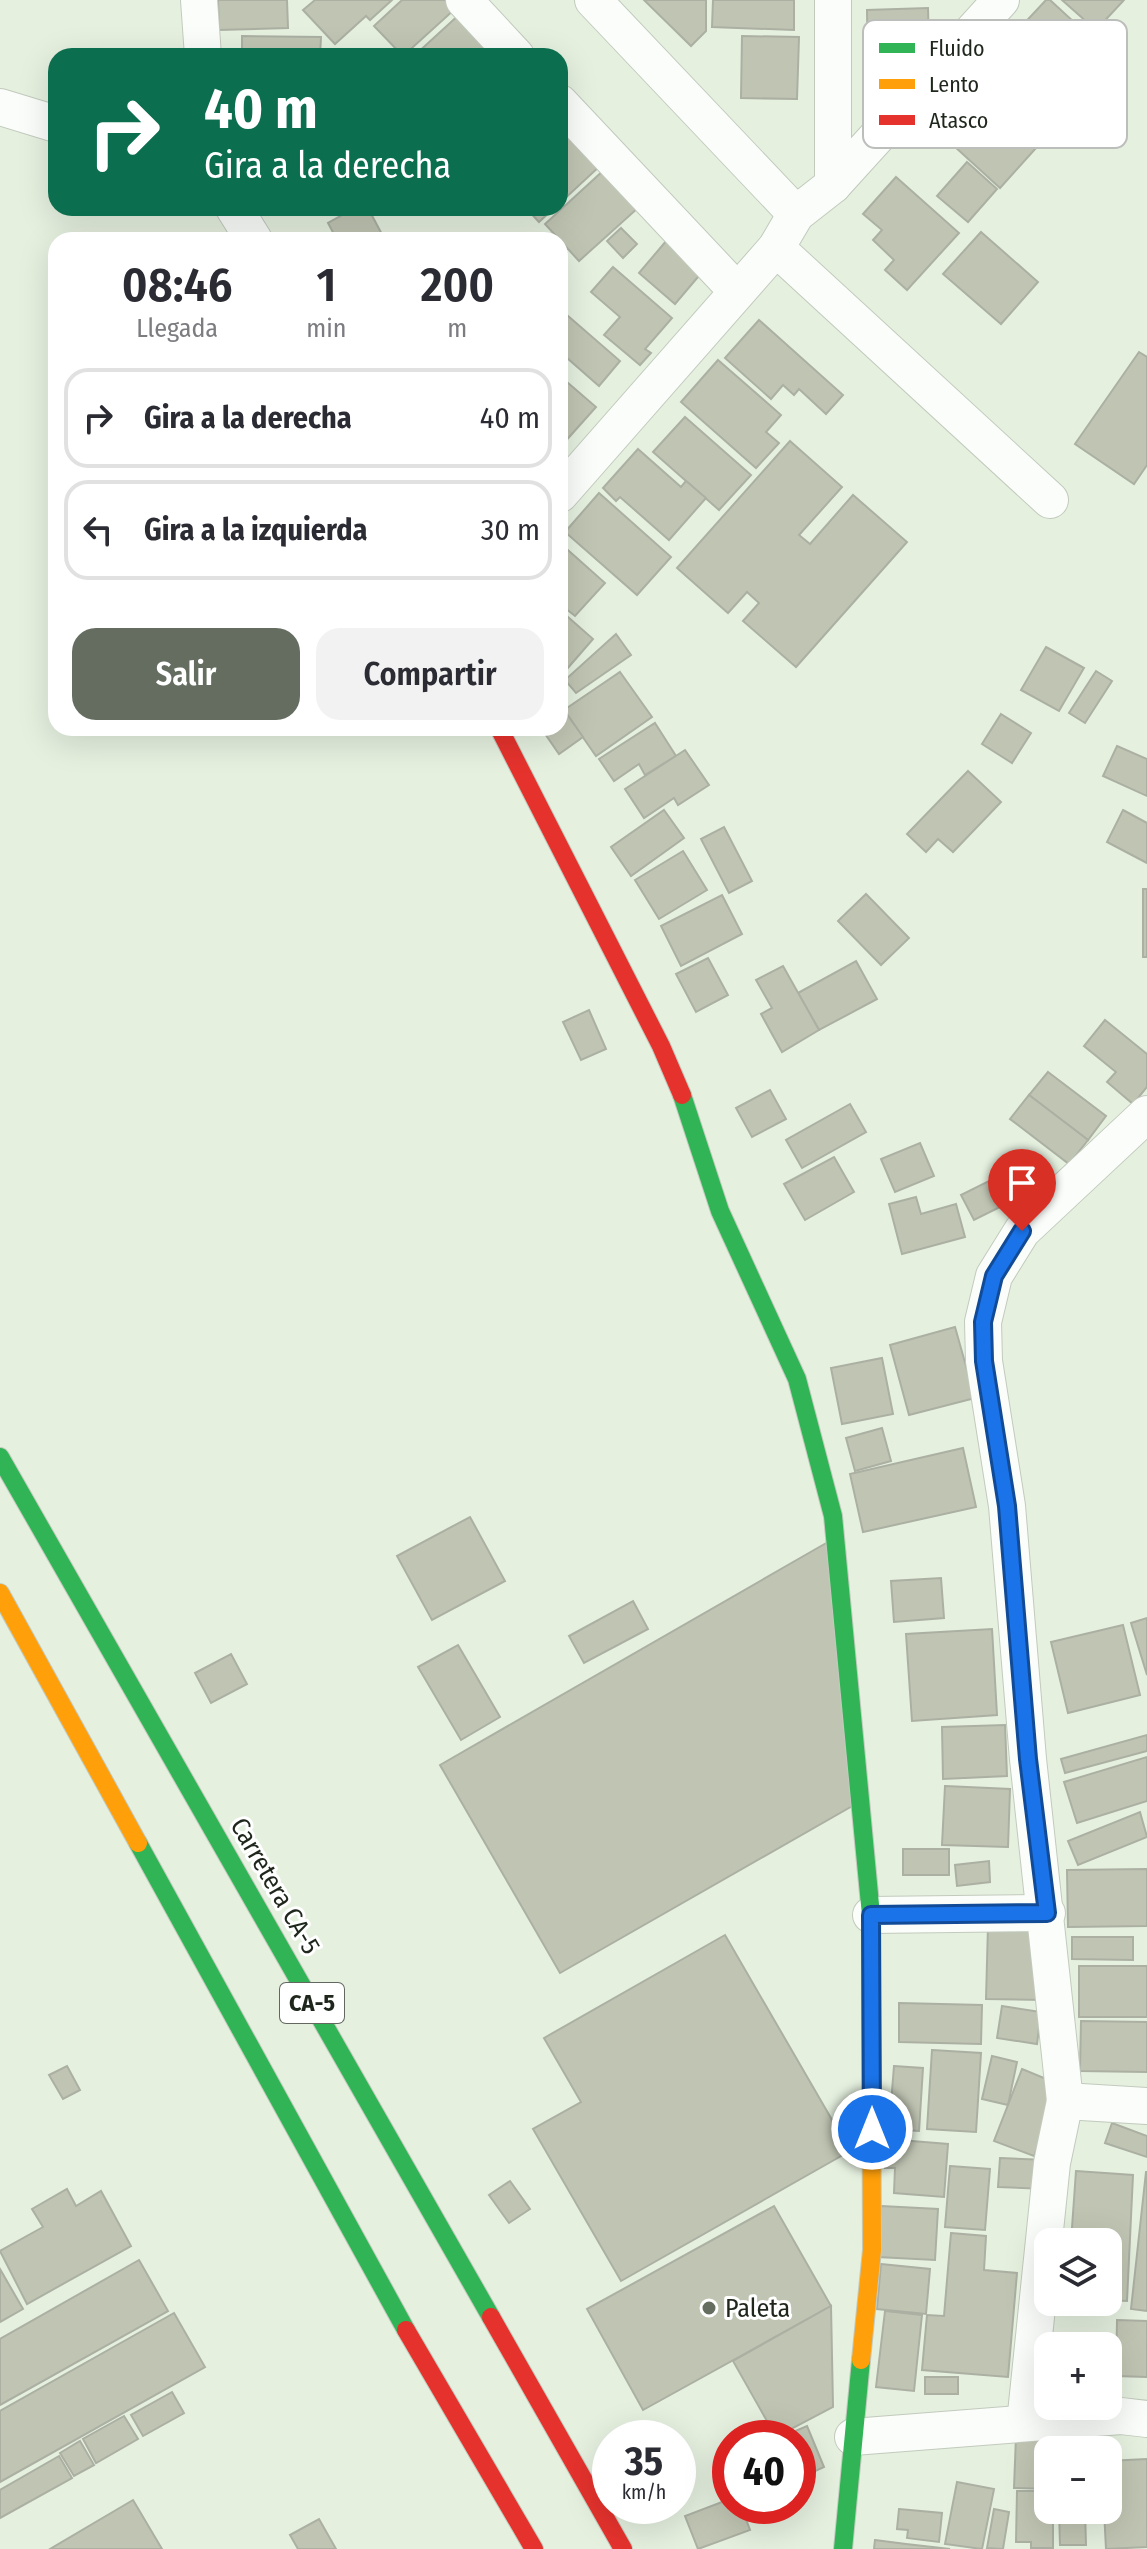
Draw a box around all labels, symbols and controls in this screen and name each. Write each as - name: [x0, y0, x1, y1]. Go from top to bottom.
- legend: [863, 20, 1127, 148]
- text: Fluido: [929, 35, 985, 62]
- text: Lento: [929, 71, 979, 98]
- text: 40 m: [204, 76, 318, 143]
- icon: right: [72, 80, 176, 184]
- text: Atasco: [929, 107, 988, 134]
- text: Gira a la derecha: [204, 144, 451, 188]
- text: 08:46: [122, 256, 233, 314]
- text: 1: [316, 256, 336, 314]
- text: 200: [420, 256, 494, 314]
- text: Llegada: [136, 313, 218, 344]
- text: min: [306, 313, 347, 344]
- text: m: [447, 313, 467, 344]
- icon: right: [76, 396, 120, 440]
- text: Gira a la derecha: [144, 400, 352, 436]
- text: 40 m: [480, 400, 540, 436]
- icon: left: [76, 508, 120, 552]
- text: Gira a la izquierda: [144, 512, 367, 548]
- text: 30 m: [481, 512, 540, 548]
- button: Salir: [72, 628, 300, 720]
- button: Compartir: [316, 628, 544, 720]
- pin: [988, 1149, 1056, 1231]
- icon: arrive: [1000, 1161, 1044, 1205]
- street label: Carretera CA-5: [224, 1812, 326, 1960]
- road number: CA-5: [280, 1983, 344, 2023]
- position arrow: [830, 2087, 914, 2171]
- map controls: [1034, 2228, 1122, 2524]
- button: layers: [1034, 2228, 1122, 2316]
- place label: Paleta: [725, 2293, 790, 2324]
- marker: Paleta: [700, 2299, 718, 2317]
- button: +: [1034, 2332, 1122, 2420]
- speed limit sign: 40: [712, 2420, 816, 2524]
- button: −: [1034, 2436, 1122, 2524]
- text: 35: [625, 2438, 663, 2486]
- text: km/h: [622, 2480, 666, 2504]

